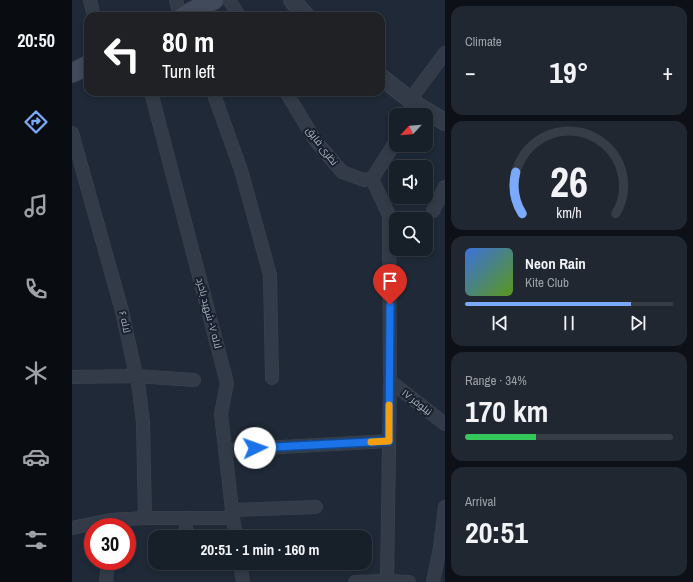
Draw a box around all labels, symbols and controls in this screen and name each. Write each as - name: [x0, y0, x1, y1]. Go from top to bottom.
- text: 80 m: [162, 23, 214, 61]
- text: 20:50: [17, 28, 55, 53]
- icon: left: [96, 28, 148, 80]
- text: Climate: [465, 33, 502, 50]
- text: 19°: [549, 52, 589, 92]
- text: −: [465, 57, 476, 87]
- text: +: [662, 57, 673, 87]
- text: Turn left: [162, 59, 215, 84]
- icon: directions: [22, 108, 50, 136]
- north arrow: [389, 108, 433, 152]
- map controls: [389, 108, 433, 256]
- street label: نظری فایق: [303, 124, 341, 168]
- text: 26: [550, 154, 588, 210]
- button: sound: [389, 160, 433, 204]
- icon: music: [22, 192, 50, 220]
- text: km/h: [556, 202, 582, 221]
- button: search: [389, 212, 433, 256]
- text: Neon Rain: [525, 253, 586, 274]
- pin: [373, 264, 407, 305]
- icon: arrive: [379, 270, 401, 292]
- text: Kite Club: [525, 274, 569, 291]
- icon: phone: [22, 275, 50, 303]
- street label: لاله ۷- شهید باخرد: [193, 276, 225, 350]
- street label: لاله ۶: [116, 310, 134, 334]
- icon: previous: [489, 312, 511, 334]
- icon: pause: [558, 312, 580, 334]
- icon: next: [627, 312, 649, 334]
- icon: climate: [22, 359, 50, 387]
- text: Range · 34%: [465, 372, 527, 389]
- street label: نیلوفر ۱۷: [399, 386, 435, 418]
- text: 170 km: [465, 391, 548, 431]
- position arrow: [234, 427, 276, 469]
- icon: car: [22, 443, 50, 471]
- text: Arrival: [465, 493, 496, 510]
- text: 20:51: [465, 512, 528, 552]
- speed limit sign: 30: [84, 518, 136, 570]
- icon: filters: [22, 526, 50, 554]
- text: 20:51 · 1 min · 160 m: [201, 539, 319, 560]

